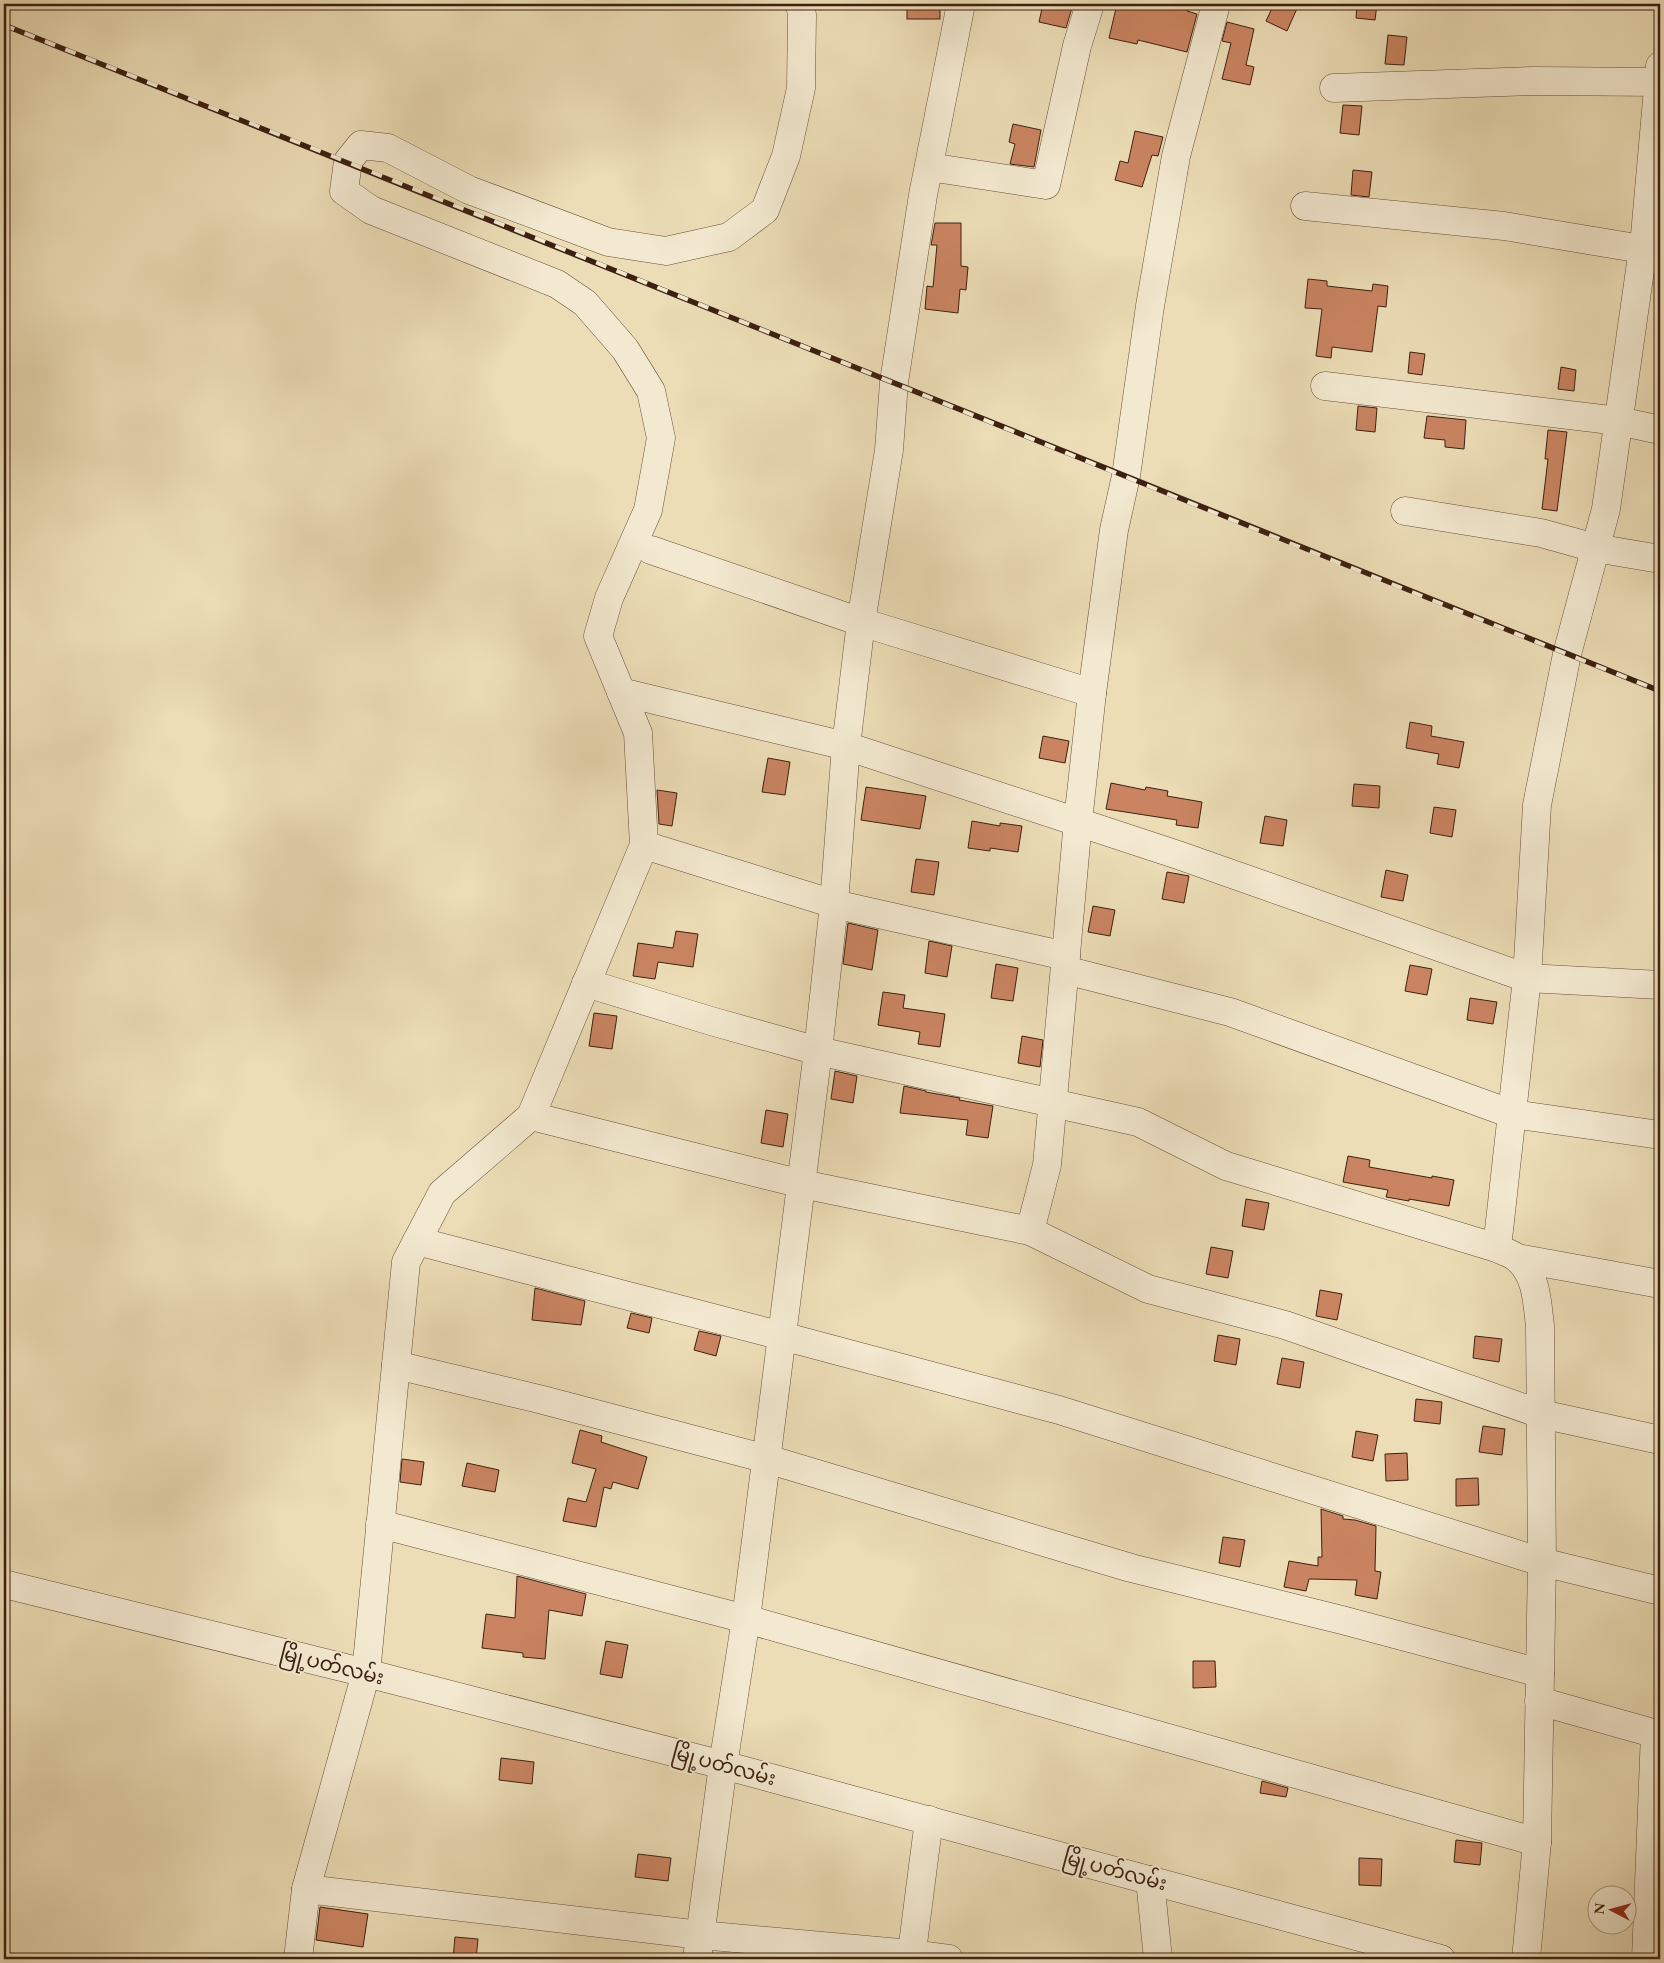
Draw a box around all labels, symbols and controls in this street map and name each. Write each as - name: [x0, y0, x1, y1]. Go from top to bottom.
- street label: မြို့ပတ်လမ်း: [276, 1639, 387, 1693]
- street label: မြို့ပတ်လမ်း: [668, 1738, 779, 1794]
- street label: မြို့ပတ်လမ်း: [1059, 1843, 1170, 1899]
- north arrow: [1586, 1886, 1636, 1936]
- text: N: [1590, 1901, 1609, 1915]

